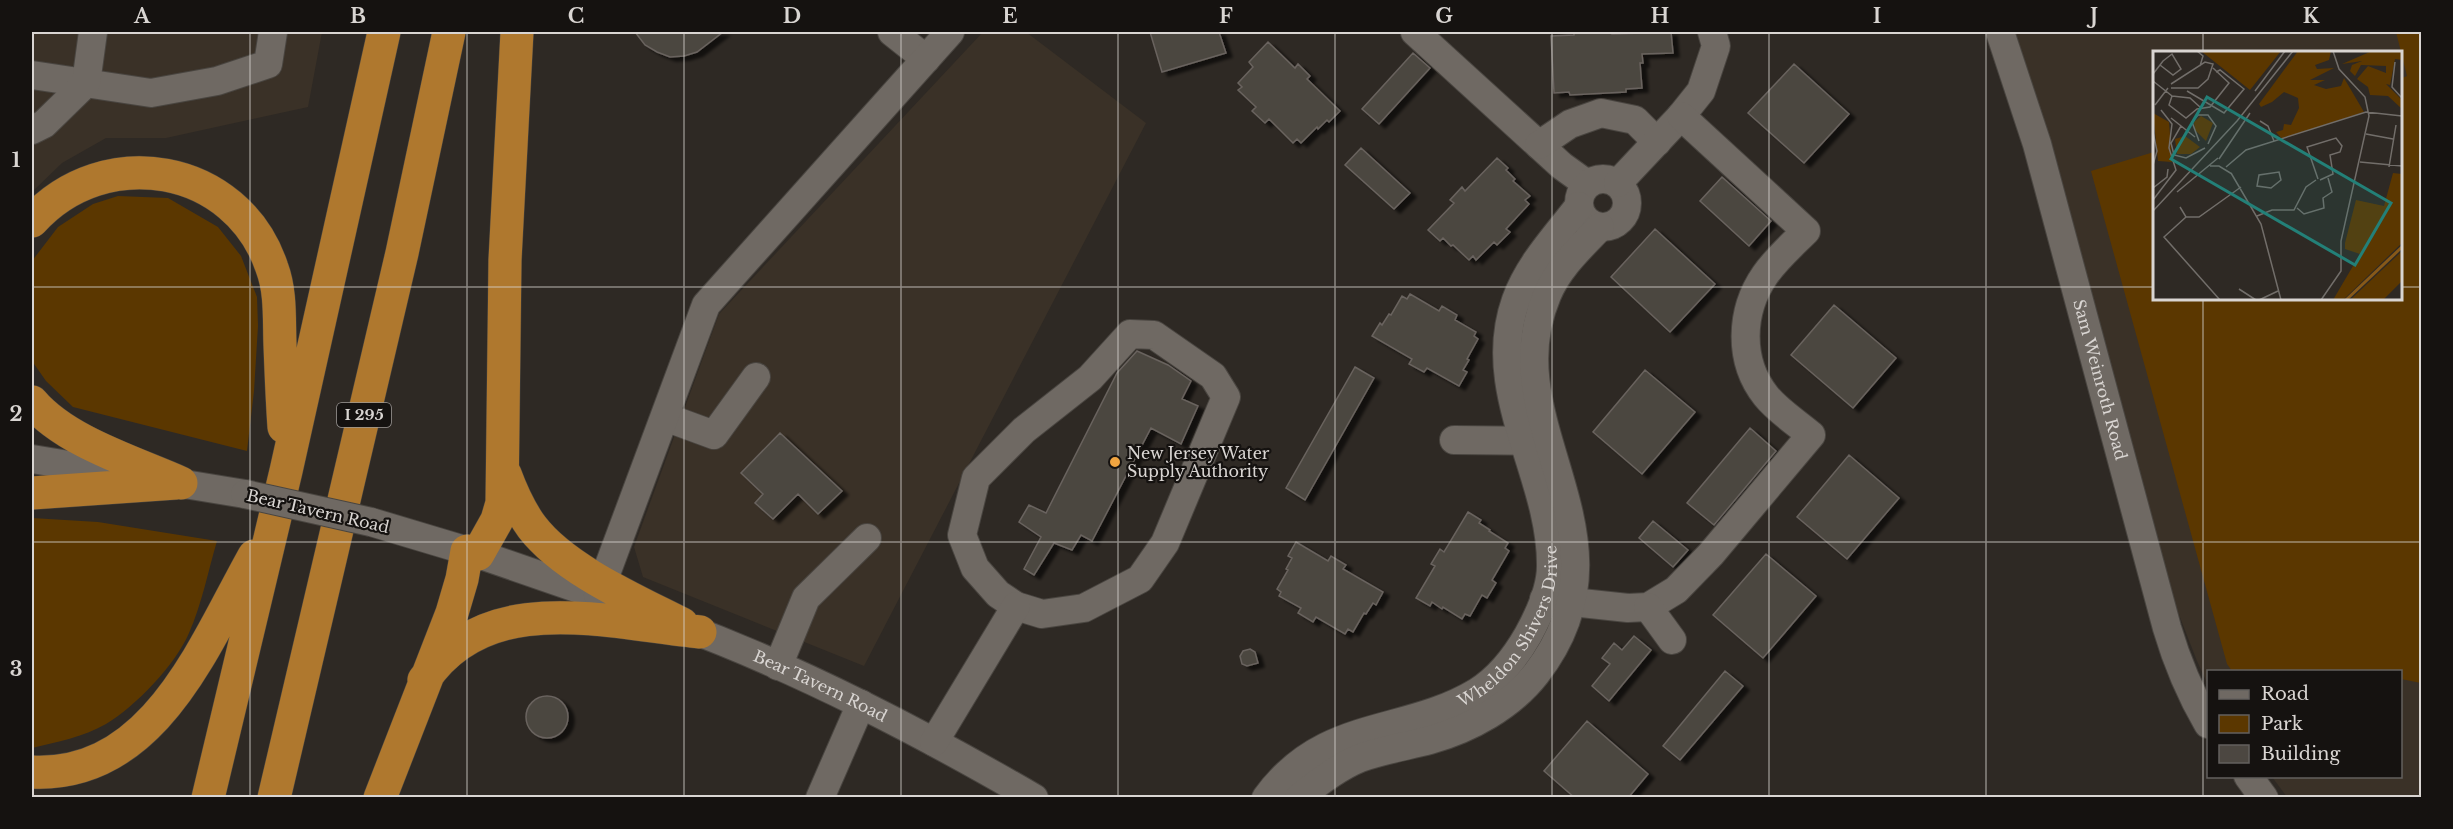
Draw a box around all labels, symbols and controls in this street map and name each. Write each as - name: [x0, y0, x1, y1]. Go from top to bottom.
- text: A: [133, 4, 151, 28]
- text: B: [350, 4, 366, 28]
- text: C: [568, 4, 584, 28]
- text: D: [783, 4, 801, 28]
- text: E: [1002, 4, 1018, 28]
- text: F: [1219, 4, 1233, 28]
- text: G: [1435, 4, 1453, 28]
- text: H: [1651, 4, 1670, 28]
- text: I: [1873, 4, 1881, 28]
- text: J: [2086, 4, 2098, 28]
- text: K: [2303, 4, 2320, 28]
- inset map: [2153, 51, 2402, 300]
- text: 1: [12, 148, 21, 172]
- street label: Sam Weinroth Road: [2069, 297, 2132, 463]
- text: 2: [9, 402, 23, 426]
- road number: I 295: [337, 403, 391, 427]
- place label: New Jersey Water Supply Authority: [1127, 443, 1270, 481]
- marker: New Jersey Water Supply Authority: [1108, 455, 1122, 469]
- street label: Bear Tavern Road: [245, 485, 391, 537]
- street label: Wheldon Shivers Drive: [1453, 545, 1561, 711]
- street label: Bear Tavern Road: [750, 646, 891, 726]
- text: 3: [10, 657, 22, 681]
- legend: [2207, 670, 2402, 778]
- text: Road: [2261, 683, 2309, 705]
- text: Park: [2261, 713, 2303, 735]
- text: Building: [2261, 743, 2340, 765]

